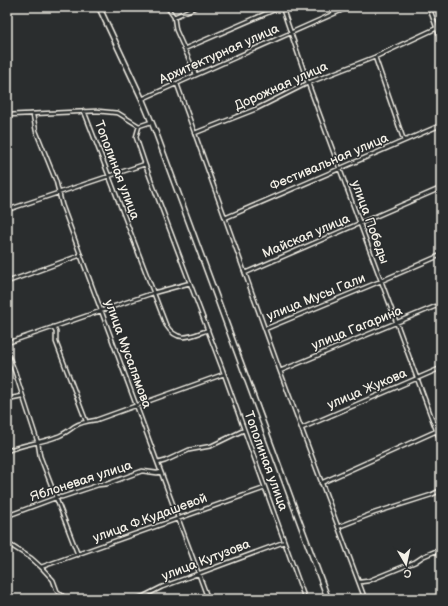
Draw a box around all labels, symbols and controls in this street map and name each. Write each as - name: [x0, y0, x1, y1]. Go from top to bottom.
- street label: Архитектурная улица: [156, 20, 282, 88]
- street label: Дорожная улица: [232, 58, 331, 114]
- street label: Тополиная улица: [91, 118, 143, 222]
- street label: Фестивальная улица: [267, 130, 391, 194]
- street label: улица Победы: [347, 178, 393, 266]
- street label: Майская улица: [260, 210, 352, 262]
- street label: улица Мусы Гали: [264, 270, 368, 324]
- street label: улица Мусалямова: [101, 297, 155, 411]
- street label: улица Гагарина: [309, 302, 405, 353]
- street label: улица Жукова: [325, 365, 409, 413]
- street label: Тополиная улица: [241, 409, 292, 513]
- street label: Яблоневая улица: [28, 457, 134, 505]
- street label: улица Ф.Кудашевой: [91, 490, 209, 546]
- street label: улица Кутузова: [160, 536, 253, 584]
- north arrow: [386, 544, 426, 584]
- text: С: [402, 566, 412, 580]

